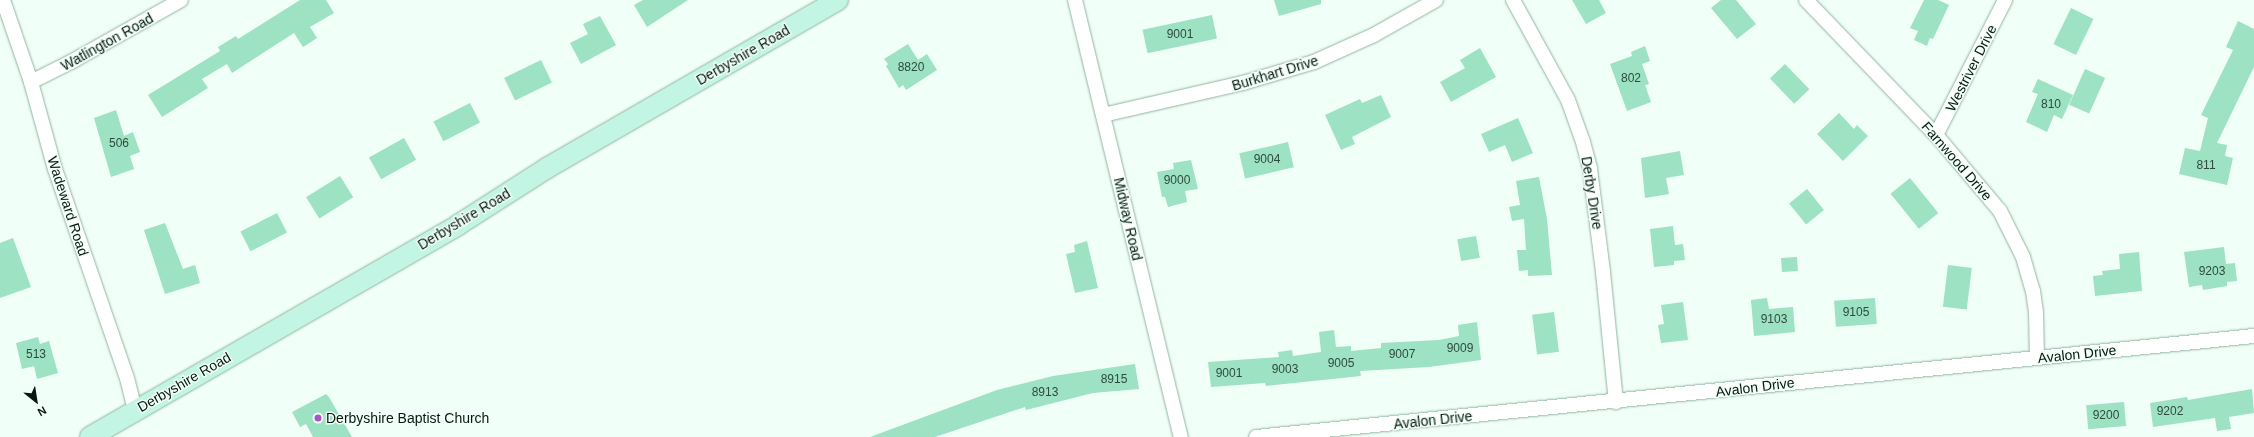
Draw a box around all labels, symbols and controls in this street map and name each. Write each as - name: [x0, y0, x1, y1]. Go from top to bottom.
- street label: Watlington Road: [58, 10, 156, 74]
- street label: Derbyshire Road: [693, 21, 793, 89]
- street label: Westriver Drive: [1942, 22, 2000, 114]
- house number: 9001: [1167, 28, 1193, 42]
- street label: Burkhart Drive: [1230, 52, 1320, 94]
- house number: 8820: [898, 61, 924, 75]
- house number: 802: [1621, 72, 1641, 86]
- house number: 810: [2041, 98, 2061, 112]
- street label: Farnwood Drive: [1918, 118, 1996, 204]
- house number: 506: [109, 137, 129, 151]
- house number: 9004: [1254, 153, 1280, 167]
- street label: Wadeward Road: [44, 154, 92, 258]
- street label: Derby Drive: [1578, 155, 1606, 231]
- house number: 811: [2196, 159, 2216, 173]
- house number: 9000: [1164, 174, 1190, 188]
- street label: Midway Road: [1110, 176, 1146, 262]
- street label: Derbyshire Road: [415, 185, 513, 253]
- house number: 9203: [2199, 265, 2225, 279]
- house number: 9105: [1843, 306, 1869, 320]
- house number: 9103: [1761, 313, 1787, 327]
- house number: 9009: [1447, 342, 1473, 356]
- street label: Avalon Drive: [2037, 342, 2117, 366]
- house number: 513: [26, 348, 46, 362]
- street label: Derbyshire Road: [134, 348, 234, 416]
- house number: 9007: [1389, 348, 1415, 362]
- house number: 9005: [1328, 357, 1354, 371]
- house number: 9003: [1272, 363, 1298, 377]
- house number: 9001: [1216, 367, 1242, 381]
- house number: 8915: [1101, 373, 1127, 387]
- street label: Avalon Drive: [1715, 374, 1795, 400]
- north arrow: [16, 381, 56, 421]
- house number: 8913: [1032, 386, 1058, 400]
- text: N: [36, 404, 48, 419]
- house number: 9202: [2157, 405, 2183, 419]
- street label: Avalon Drive: [1393, 408, 1473, 432]
- house number: 9200: [2093, 409, 2119, 423]
- place label: Derbyshire Baptist Church: [326, 410, 489, 426]
- marker: Derbyshire Baptist Church: [313, 413, 323, 423]

